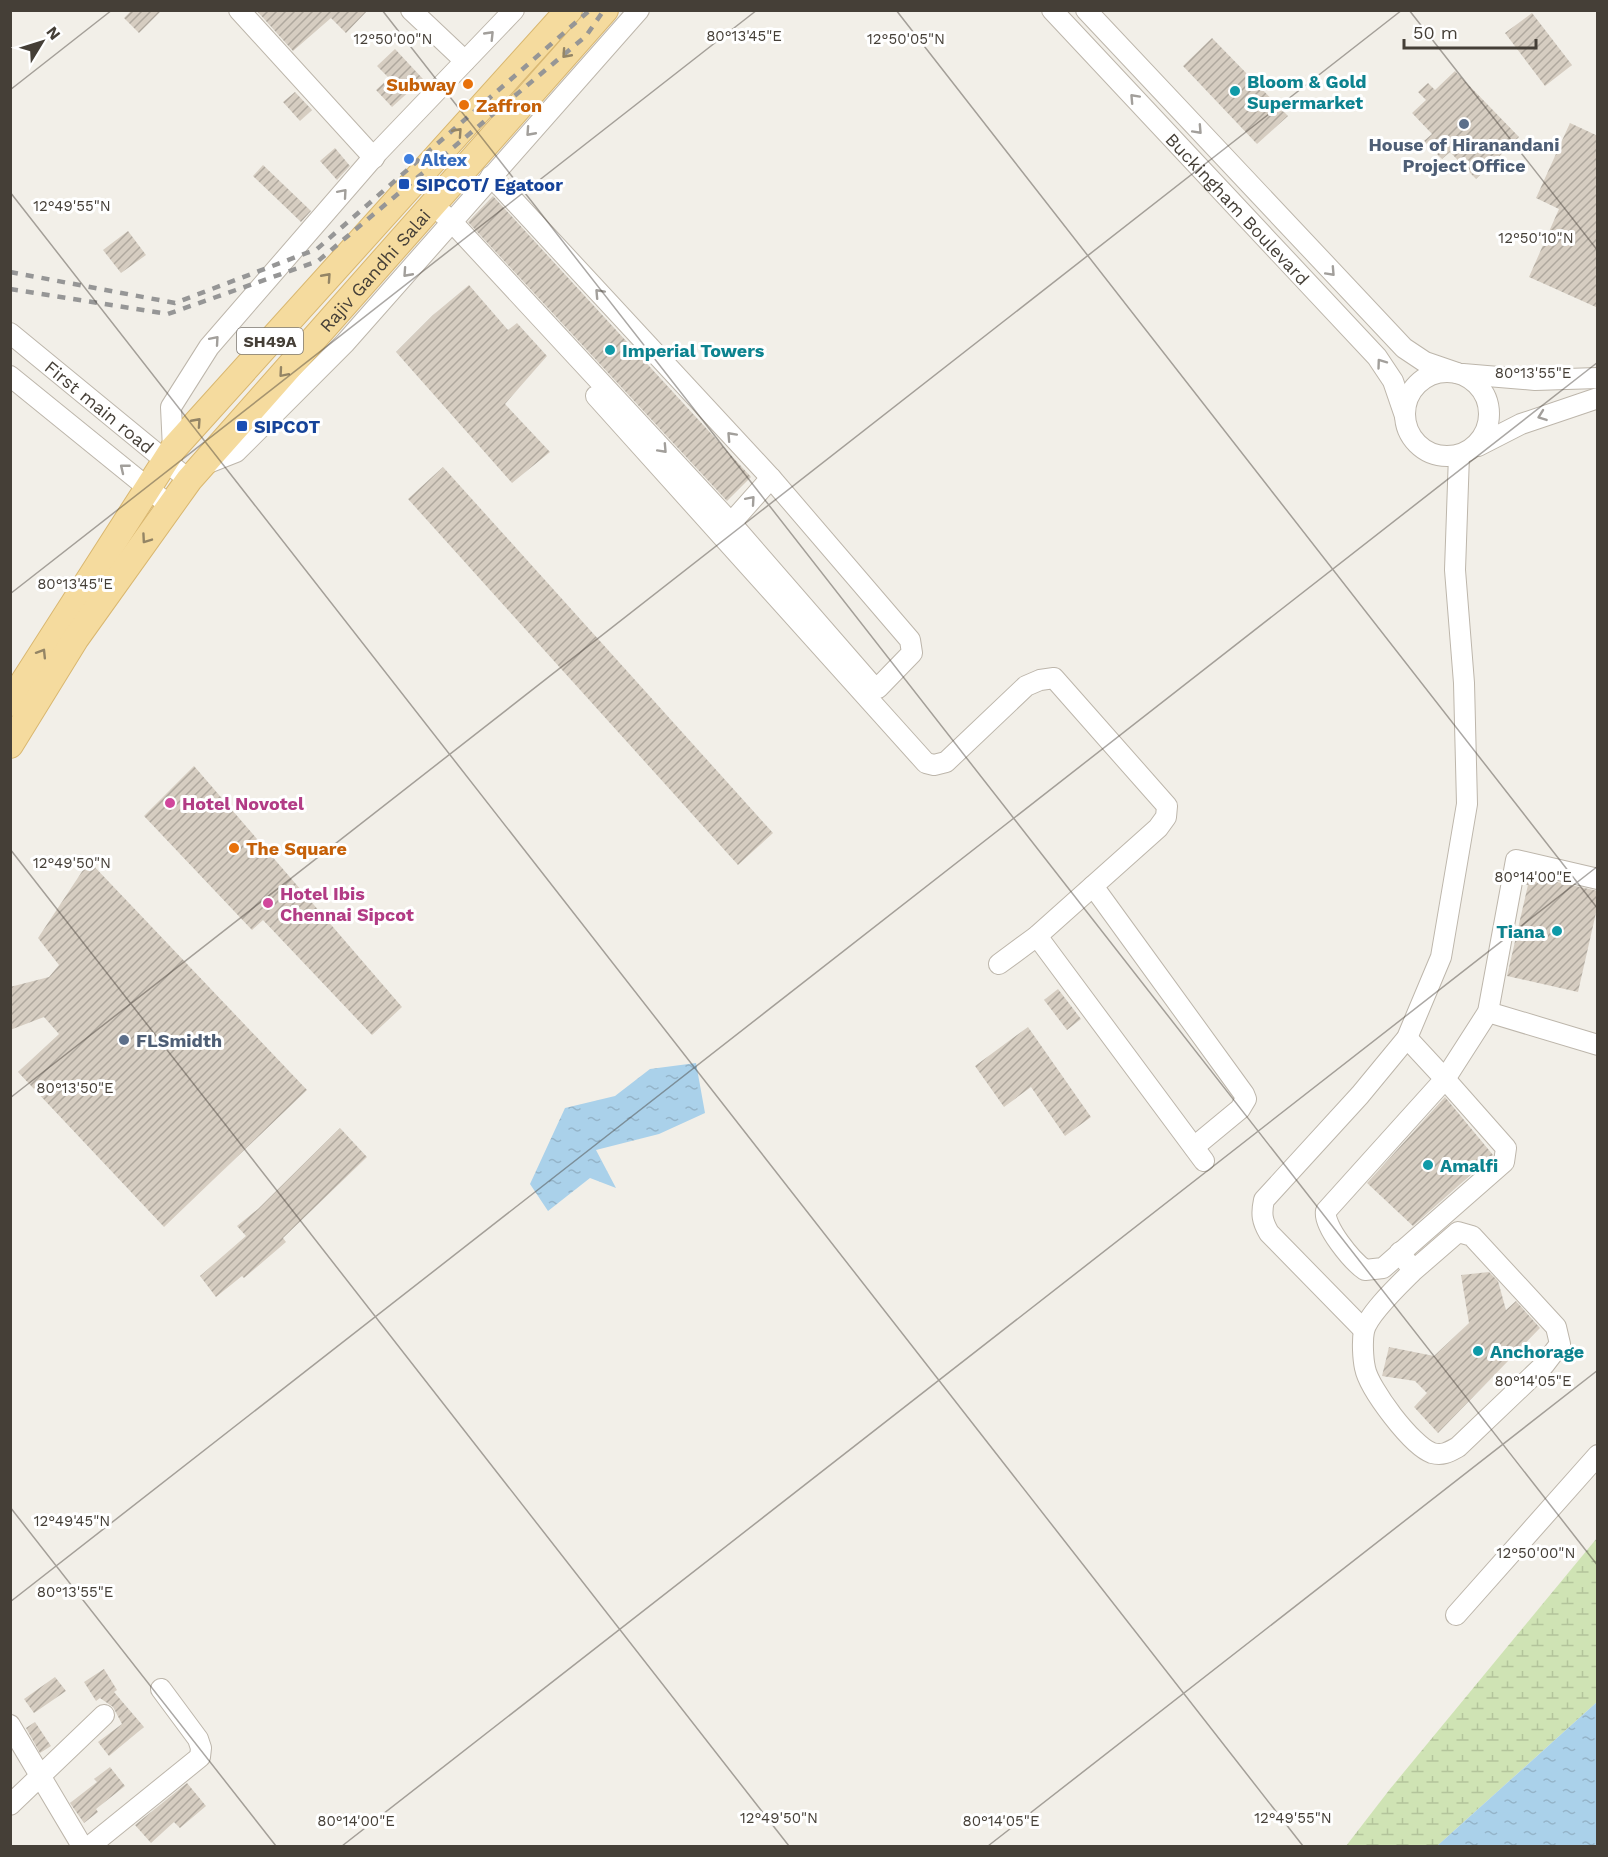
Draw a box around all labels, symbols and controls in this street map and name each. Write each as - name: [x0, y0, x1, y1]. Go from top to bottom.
- north arrow: [12, 12, 72, 72]
- scale bar: [1404, 12, 1536, 50]
- text: 50 m: [1413, 22, 1458, 43]
- text: N: [42, 23, 65, 44]
- text: 80°13'45"E: [706, 27, 782, 45]
- text: 12°50'00"N: [354, 30, 432, 48]
- text: 12°50'05"N: [867, 30, 945, 48]
- one-way arrow: [483, 31, 494, 41]
- one-way arrow: [562, 47, 573, 58]
- place label: Bloom & Gold Supermarket: [1247, 71, 1367, 113]
- place label: Subway: [386, 74, 457, 95]
- marker: Subway: [461, 77, 475, 91]
- marker: Bloom & Gold Supermarket: [1228, 84, 1242, 98]
- one-way arrow: [1130, 94, 1141, 104]
- place label: Zaffron: [476, 95, 542, 116]
- marker: Zaffron: [457, 98, 471, 112]
- marker: House of Hiranandani Project Office: [1457, 117, 1471, 131]
- one-way arrow: [1190, 122, 1201, 133]
- one-way arrow: [526, 125, 537, 136]
- one-way arrow: [451, 128, 462, 139]
- street label: Buckingham Boulevard: [1162, 128, 1314, 289]
- place label: House of Hiranandani Project Office: [1369, 134, 1559, 176]
- place label: Altex: [421, 149, 468, 170]
- marker: Altex: [402, 152, 416, 166]
- place label: SIPCOT/ Egatoor: [416, 174, 563, 195]
- marker: SIPCOT/ Egatoor: [397, 177, 411, 191]
- one-way arrow: [336, 189, 347, 200]
- text: 12°49'55"N: [33, 197, 111, 215]
- street label: Rajiv Gandhi Salai: [315, 205, 434, 336]
- text: 12°50'10"N: [1498, 229, 1574, 247]
- one-way arrow: [1324, 265, 1335, 275]
- one-way arrow: [403, 266, 414, 277]
- one-way arrow: [320, 273, 331, 284]
- one-way arrow: [595, 289, 606, 299]
- road number: SH49A: [237, 328, 303, 354]
- one-way arrow: [208, 336, 219, 347]
- place label: Imperial Towers: [622, 340, 765, 361]
- marker: Imperial Towers: [603, 343, 617, 357]
- street label: First main road: [41, 356, 158, 457]
- one-way arrow: [1378, 359, 1389, 370]
- text: 80°13'55"E: [1495, 364, 1571, 382]
- one-way arrow: [279, 366, 290, 377]
- one-way arrow: [1537, 409, 1548, 422]
- place label: SIPCOT: [254, 416, 320, 437]
- one-way arrow: [190, 418, 201, 429]
- marker: SIPCOT: [235, 419, 249, 433]
- one-way arrow: [727, 432, 738, 442]
- one-way arrow: [656, 443, 667, 453]
- one-way arrow: [120, 465, 131, 476]
- one-way arrow: [744, 497, 755, 507]
- one-way arrow: [142, 532, 153, 543]
- text: 80°13'45"E: [37, 575, 113, 593]
- one-way arrow: [34, 649, 45, 660]
- place label: Hotel Novotel: [182, 793, 304, 814]
- marker: Hotel Novotel: [163, 796, 177, 810]
- place label: The Square: [246, 838, 347, 859]
- marker: The Square: [227, 841, 241, 855]
- text: 12°49'50"N: [33, 854, 111, 872]
- text: 80°14'00"E: [1494, 868, 1572, 886]
- place label: Hotel Ibis Chennai Sipcot: [280, 883, 414, 925]
- marker: Hotel Ibis Chennai Sipcot: [261, 896, 275, 910]
- place label: Tiana: [1496, 921, 1546, 942]
- marker: Tiana: [1550, 924, 1564, 938]
- place label: FLSmidth: [136, 1030, 222, 1051]
- marker: FLSmidth: [117, 1033, 131, 1047]
- text: 80°13'50"E: [36, 1079, 114, 1097]
- place label: Amalfi: [1440, 1155, 1498, 1176]
- marker: Amalfi: [1421, 1158, 1435, 1172]
- place label: Anchorage: [1490, 1341, 1584, 1362]
- marker: Anchorage: [1471, 1344, 1485, 1358]
- text: 80°14'05"E: [1495, 1372, 1571, 1390]
- text: 12°49'45"N: [34, 1512, 110, 1530]
- text: 12°50'00"N: [1497, 1544, 1575, 1562]
- text: 80°13'55"E: [37, 1583, 113, 1601]
- text: 12°49'50"N: [740, 1809, 818, 1827]
- text: 12°49'55"N: [1254, 1809, 1332, 1827]
- text: 80°14'00"E: [317, 1812, 395, 1830]
- text: 80°14'05"E: [963, 1812, 1039, 1830]

